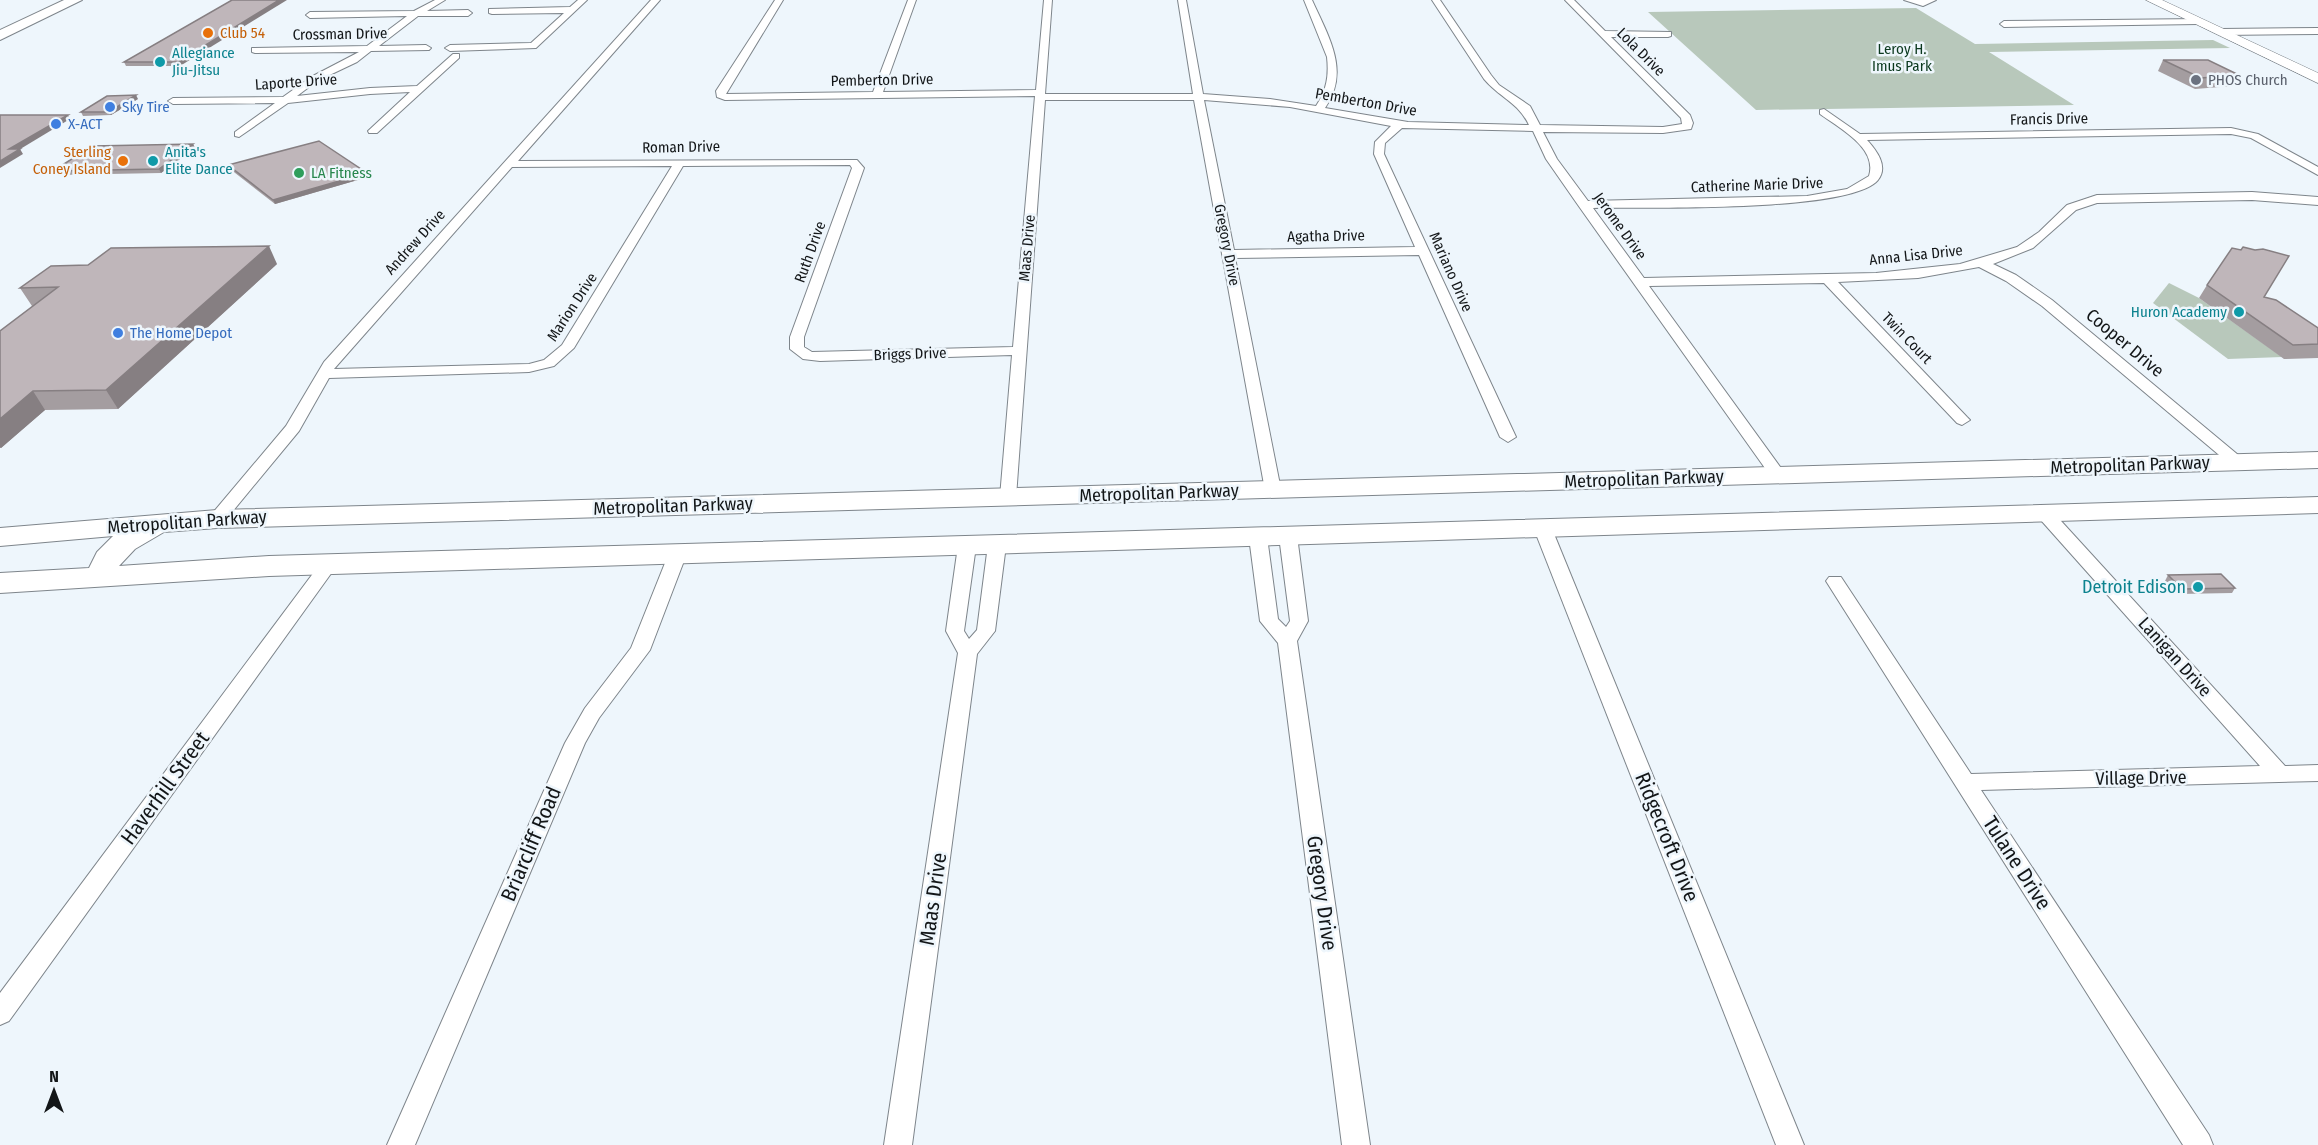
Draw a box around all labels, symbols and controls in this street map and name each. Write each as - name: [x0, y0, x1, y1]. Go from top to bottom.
- place label: Club 54: [220, 24, 265, 42]
- street label: Crossman Drive: [292, 24, 388, 44]
- street label: Lola Drive: [1613, 24, 1669, 80]
- marker: Club 54: [201, 26, 215, 40]
- park label: Leroy H. Imus Park: [1872, 40, 1932, 75]
- place label: Allegiance Jiu-Jitsu: [172, 44, 235, 79]
- marker: Allegiance Jiu-Jitsu: [153, 55, 167, 69]
- street label: Laporte Drive: [254, 70, 338, 94]
- street label: Pemberton Drive: [830, 70, 934, 90]
- place label: PHOS Church: [2208, 71, 2288, 89]
- marker: PHOS Church: [2189, 73, 2203, 87]
- street label: Pemberton Drive: [1314, 84, 1418, 120]
- place label: Sky Tire: [122, 98, 170, 116]
- marker: Sky Tire: [103, 100, 117, 114]
- street label: Francis Drive: [2010, 109, 2088, 129]
- place label: X-ACT: [68, 115, 102, 133]
- marker: X-ACT: [49, 117, 63, 131]
- street label: Roman Drive: [642, 137, 720, 157]
- place label: Sterling Coney Island: [33, 143, 111, 178]
- place label: Anita's Elite Dance: [165, 143, 233, 178]
- marker: Sterling Coney Island: [116, 154, 130, 168]
- marker: Anita's Elite Dance: [146, 154, 160, 168]
- place label: LA Fitness: [311, 164, 372, 182]
- marker: LA Fitness: [292, 166, 306, 180]
- street label: Catherine Marie Drive: [1690, 174, 1824, 196]
- street label: Jerome Drive: [1590, 189, 1650, 263]
- street label: Gregory Drive: [1210, 203, 1244, 287]
- street label: Andrew Drive: [381, 206, 449, 278]
- street label: Maas Drive: [1015, 214, 1039, 282]
- street label: Ruth Drive: [791, 219, 829, 285]
- street label: Agatha Drive: [1287, 226, 1365, 246]
- street label: Mariano Drive: [1425, 229, 1477, 315]
- street label: Anna Lisa Drive: [1868, 241, 1964, 269]
- street label: Marion Drive: [543, 269, 601, 345]
- place label: Huron Academy: [2131, 303, 2227, 321]
- street label: Cooper Drive: [2082, 304, 2168, 382]
- marker: Huron Academy: [2232, 305, 2246, 319]
- street label: Twin Court: [1878, 308, 1936, 368]
- place label: The Home Depot: [130, 324, 232, 342]
- marker: The Home Depot: [111, 326, 125, 340]
- street label: Briggs Drive: [873, 344, 947, 364]
- street label: Metropolitan Parkway: [2050, 451, 2210, 479]
- street label: Metropolitan Parkway: [1564, 465, 1724, 493]
- street label: Metropolitan Parkway: [1079, 479, 1239, 507]
- street label: Metropolitan Parkway: [593, 492, 753, 520]
- street label: Metropolitan Parkway: [107, 505, 267, 539]
- place label: Detroit Edison: [2082, 576, 2186, 598]
- marker: Detroit Edison: [2191, 580, 2205, 594]
- street label: Lanigan Drive: [2134, 613, 2217, 701]
- street label: Haverhill Street: [115, 726, 215, 850]
- street label: Village Drive: [2095, 766, 2187, 790]
- street label: Ridgecroft Drive: [1629, 768, 1705, 906]
- street label: Briarcliff Road: [495, 783, 567, 905]
- street label: Tulane Drive: [1977, 811, 2057, 915]
- street label: Gregory Drive: [1301, 834, 1343, 952]
- street label: Maas Drive: [914, 851, 952, 947]
- north arrow: [24, 1061, 84, 1121]
- text: N: [49, 1067, 59, 1086]

